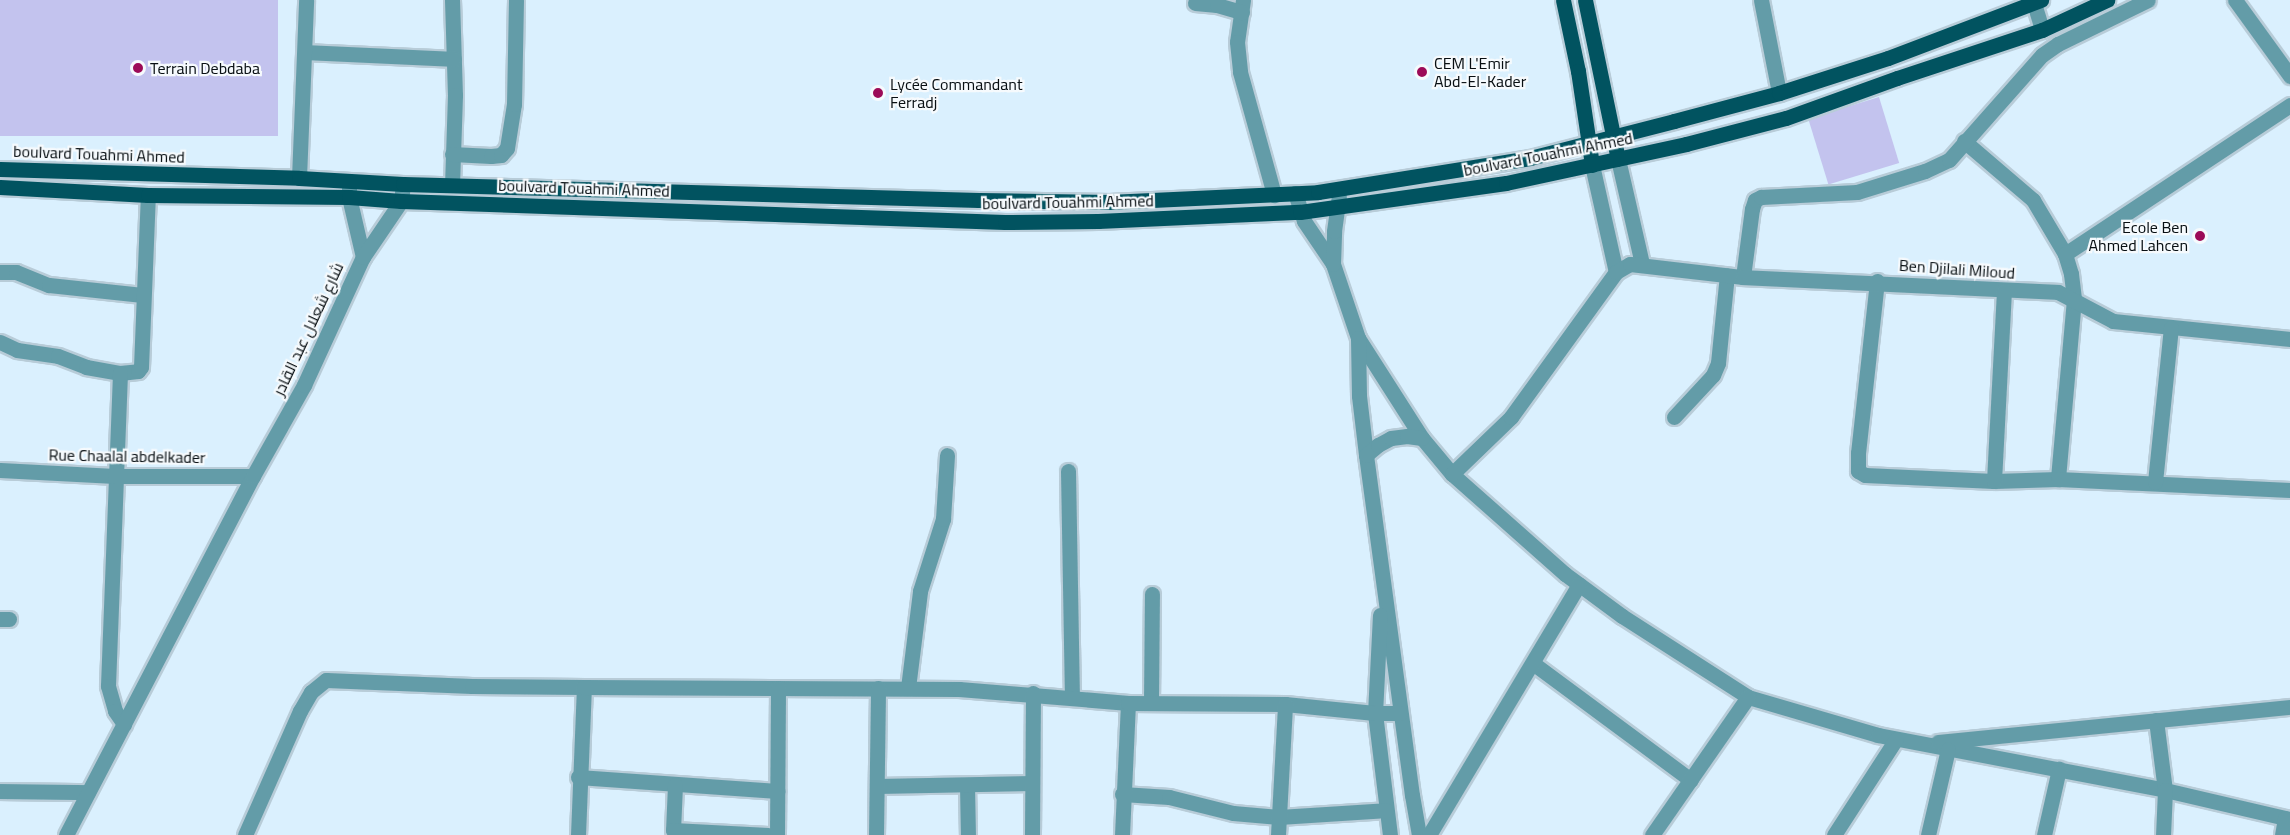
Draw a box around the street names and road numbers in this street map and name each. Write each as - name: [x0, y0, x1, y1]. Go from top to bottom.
- street label: boulvard Touahmi Ahmed: [1462, 128, 1634, 180]
- street label: boulvard Touahmi Ahmed: [13, 141, 185, 167]
- street label: boulvard Touahmi Ahmed: [498, 175, 670, 201]
- street label: boulvard Touahmi Ahmed: [982, 191, 1154, 213]
- street label: Ben Djilali Miloud: [1898, 255, 2016, 283]
- street label: شارع شعلال عبد القادر: [269, 259, 347, 399]
- street label: Rue Chaalal abdelkader: [48, 445, 206, 467]

